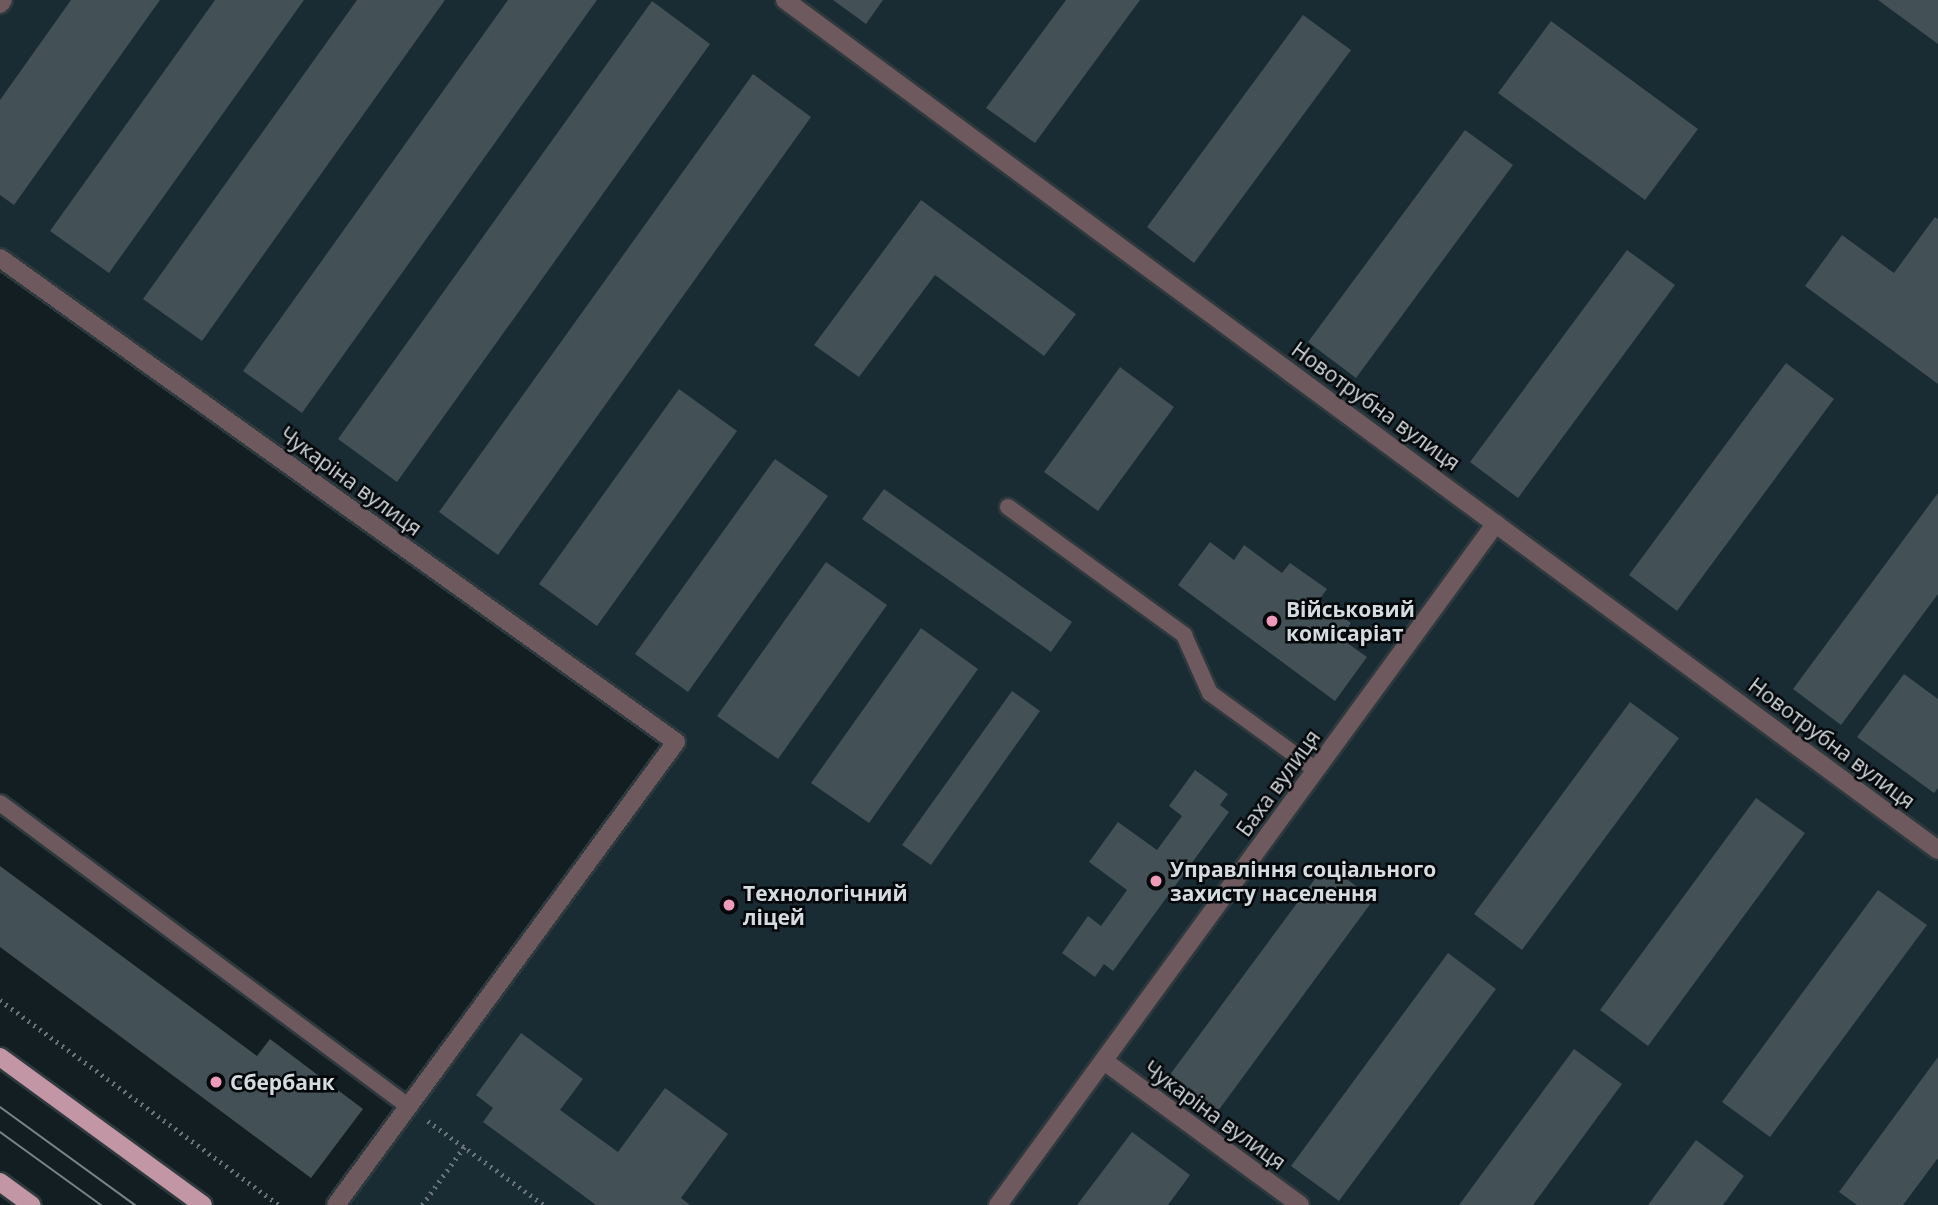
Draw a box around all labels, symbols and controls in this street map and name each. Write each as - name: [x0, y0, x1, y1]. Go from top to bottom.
- street label: Новотрубна вулиця: [1287, 337, 1465, 475]
- street label: Чукаріна вулиця: [275, 421, 427, 541]
- place label: Військовий комісаріат: [1286, 596, 1415, 646]
- marker: Військовий комісаріат: [1264, 613, 1280, 629]
- street label: Новотрубна вулиця: [1744, 672, 1920, 814]
- street label: Баха вулиця: [1231, 725, 1325, 841]
- place label: Управління соціального захисту населення: [1170, 856, 1436, 906]
- marker: Управління соціального захисту населення: [1148, 873, 1164, 889]
- place label: Технологічний ліцей: [743, 880, 908, 930]
- marker: Технологічний ліцей: [721, 897, 737, 913]
- street label: Чукаріна вулиця: [1139, 1055, 1291, 1175]
- place label: Сбербанк: [230, 1069, 335, 1095]
- marker: Сбербанк: [208, 1074, 224, 1090]

